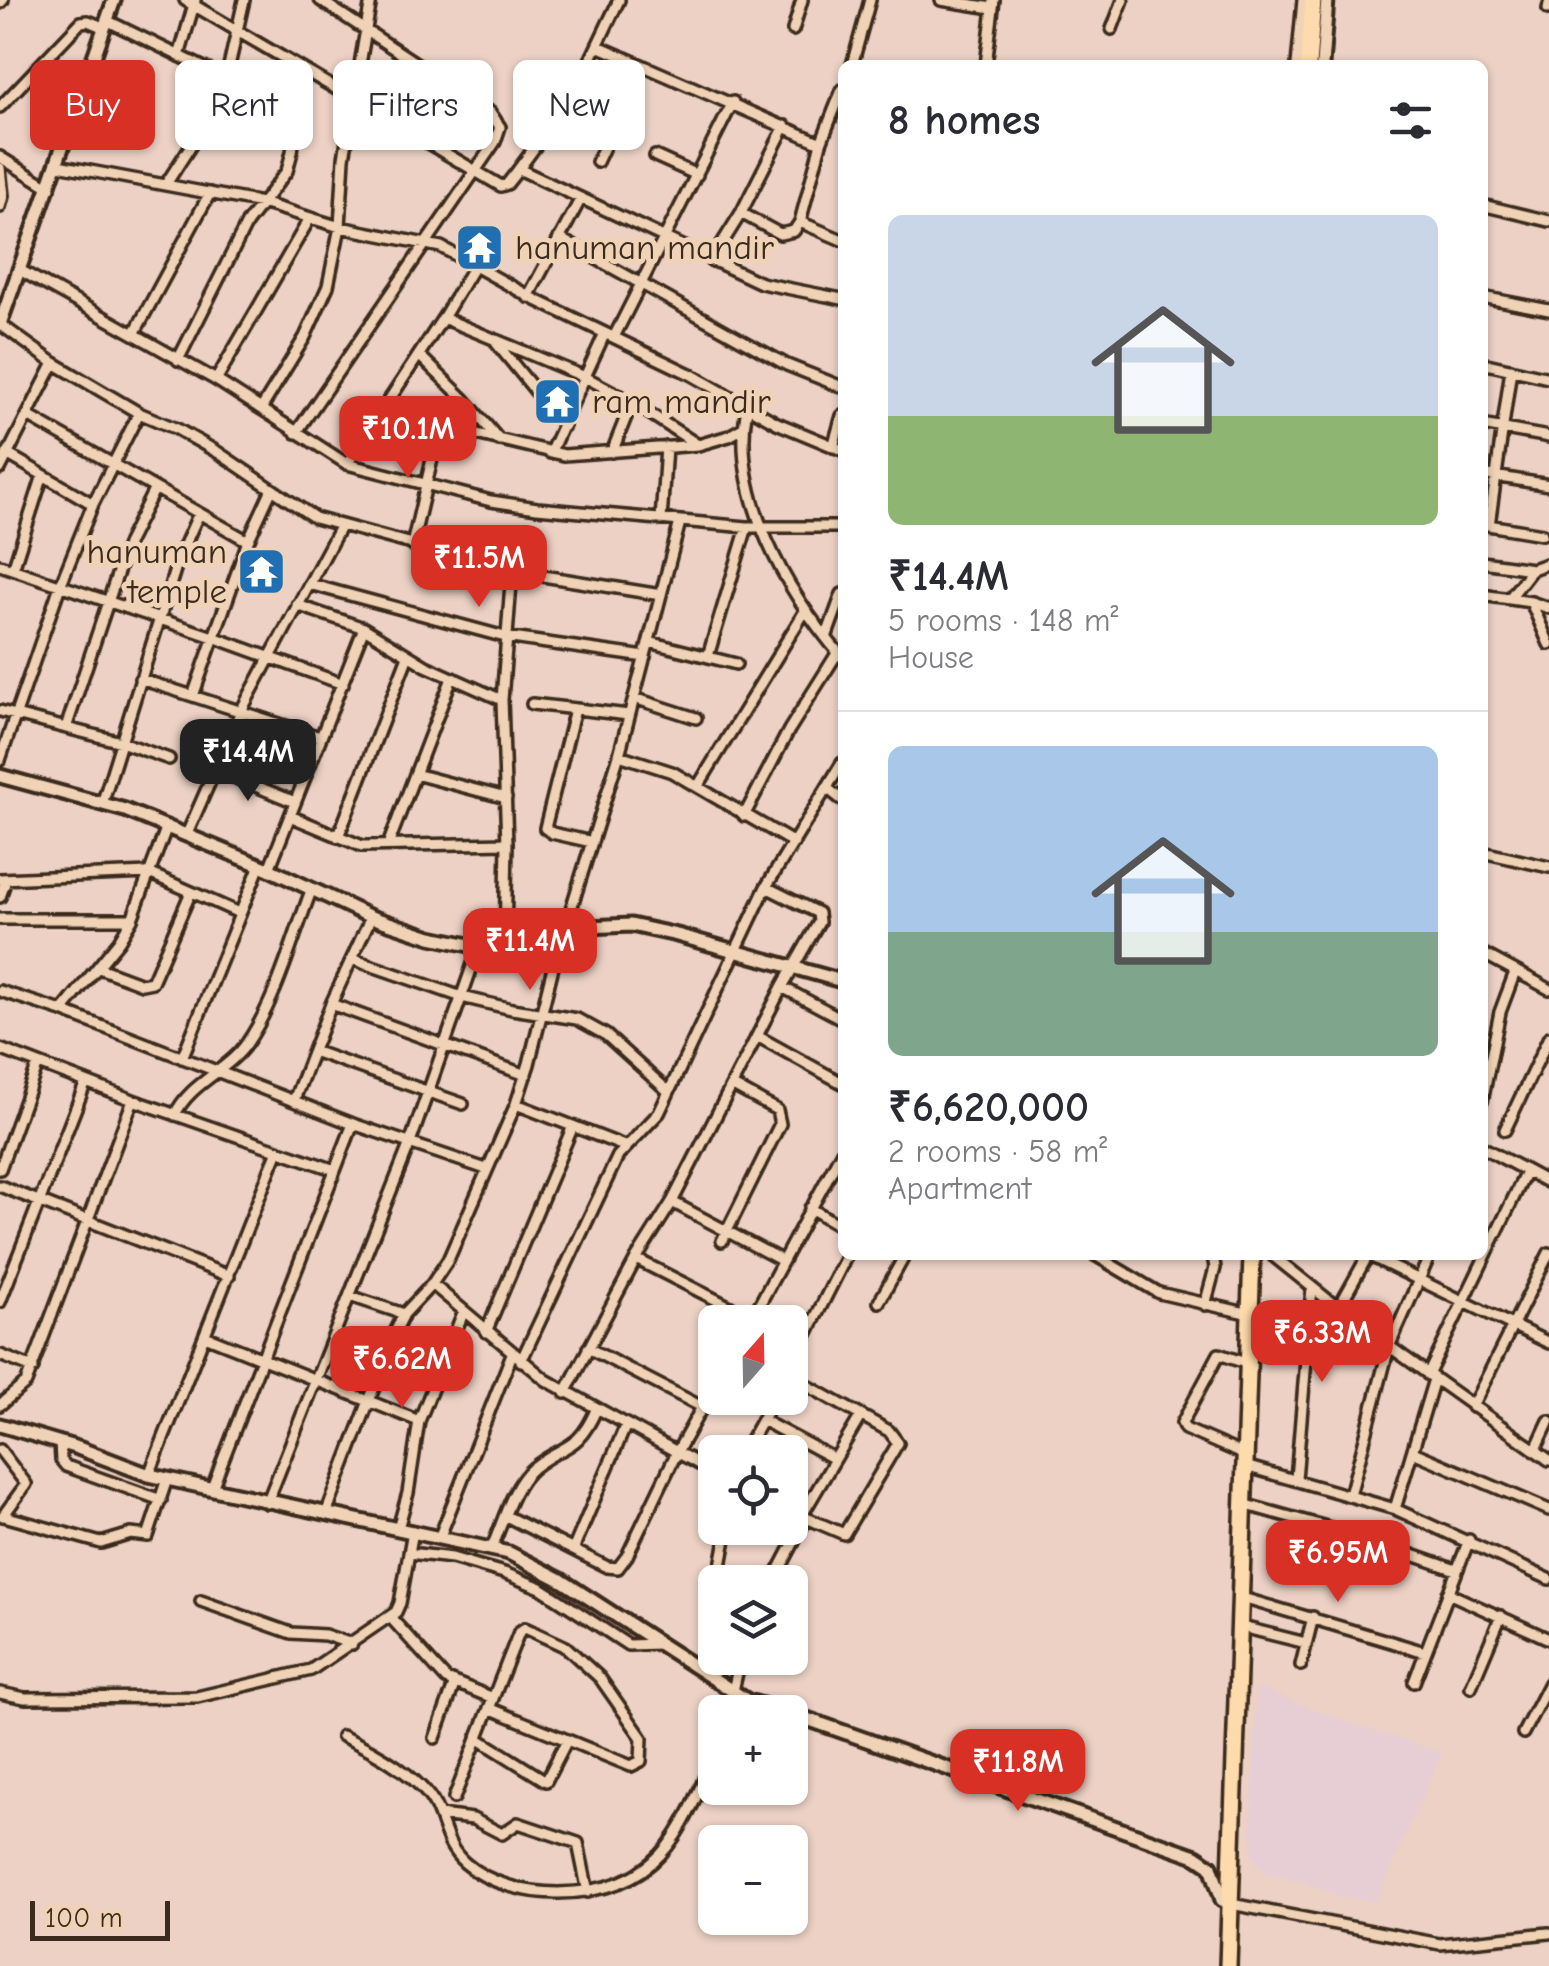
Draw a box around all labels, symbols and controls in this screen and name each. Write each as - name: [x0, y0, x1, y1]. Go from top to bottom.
- chip: Buy: [30, 60, 155, 150]
- chip: Rent: [175, 60, 313, 150]
- chip: Filters: [333, 60, 493, 150]
- chip: New: [513, 60, 645, 150]
- icon: filters: [1383, 93, 1438, 148]
- text: 8 homes: [888, 96, 1040, 145]
- temple icon: hanuman mandir: [454, 221, 506, 273]
- place label: hanuman mandir: [515, 227, 774, 268]
- icon: home: [1073, 280, 1253, 460]
- temple icon: ram mandir: [531, 375, 583, 427]
- place label: ram mandir: [592, 381, 771, 422]
- pin: ₹10.1M: [327, 396, 489, 481]
- text: ₹10.1M: [361, 410, 455, 447]
- pin: ₹11.5M: [398, 525, 560, 610]
- place label: hanuman temple: [87, 531, 227, 612]
- text: ₹11.5M: [433, 539, 525, 576]
- temple icon: hanuman temple: [236, 545, 288, 597]
- text: ₹14.4M: [888, 552, 1009, 601]
- text: 5 rooms · 148 m²: [888, 602, 1119, 639]
- text: House: [888, 639, 974, 676]
- pin: ₹14.4M: [167, 719, 329, 804]
- text: ₹14.4M: [202, 733, 294, 770]
- icon: home: [1073, 811, 1253, 991]
- pin: ₹11.4M: [449, 908, 611, 993]
- text: ₹11.4M: [485, 922, 575, 959]
- text: ₹6,620,000: [888, 1083, 1089, 1132]
- text: 2 rooms · 58 m²: [888, 1133, 1107, 1170]
- text: Apartment: [888, 1170, 1031, 1207]
- pin: ₹6.33M: [1241, 1300, 1403, 1385]
- north arrow: [698, 1305, 808, 1415]
- map controls: [698, 1305, 808, 1935]
- text: ₹6.33M: [1273, 1314, 1371, 1351]
- pin: ₹6.62M: [321, 1326, 483, 1411]
- text: ₹6.62M: [352, 1340, 452, 1377]
- button: locate: [698, 1435, 808, 1545]
- pin: ₹6.95M: [1257, 1520, 1419, 1605]
- text: ₹6.95M: [1288, 1534, 1388, 1571]
- button: layers: [698, 1565, 808, 1675]
- button: +: [698, 1695, 808, 1805]
- pin: ₹11.8M: [937, 1729, 1099, 1814]
- text: ₹11.8M: [972, 1743, 1064, 1780]
- button: −: [698, 1825, 808, 1935]
- scale bar: [30, 1896, 170, 1940]
- text: 100 m: [45, 1902, 123, 1934]

